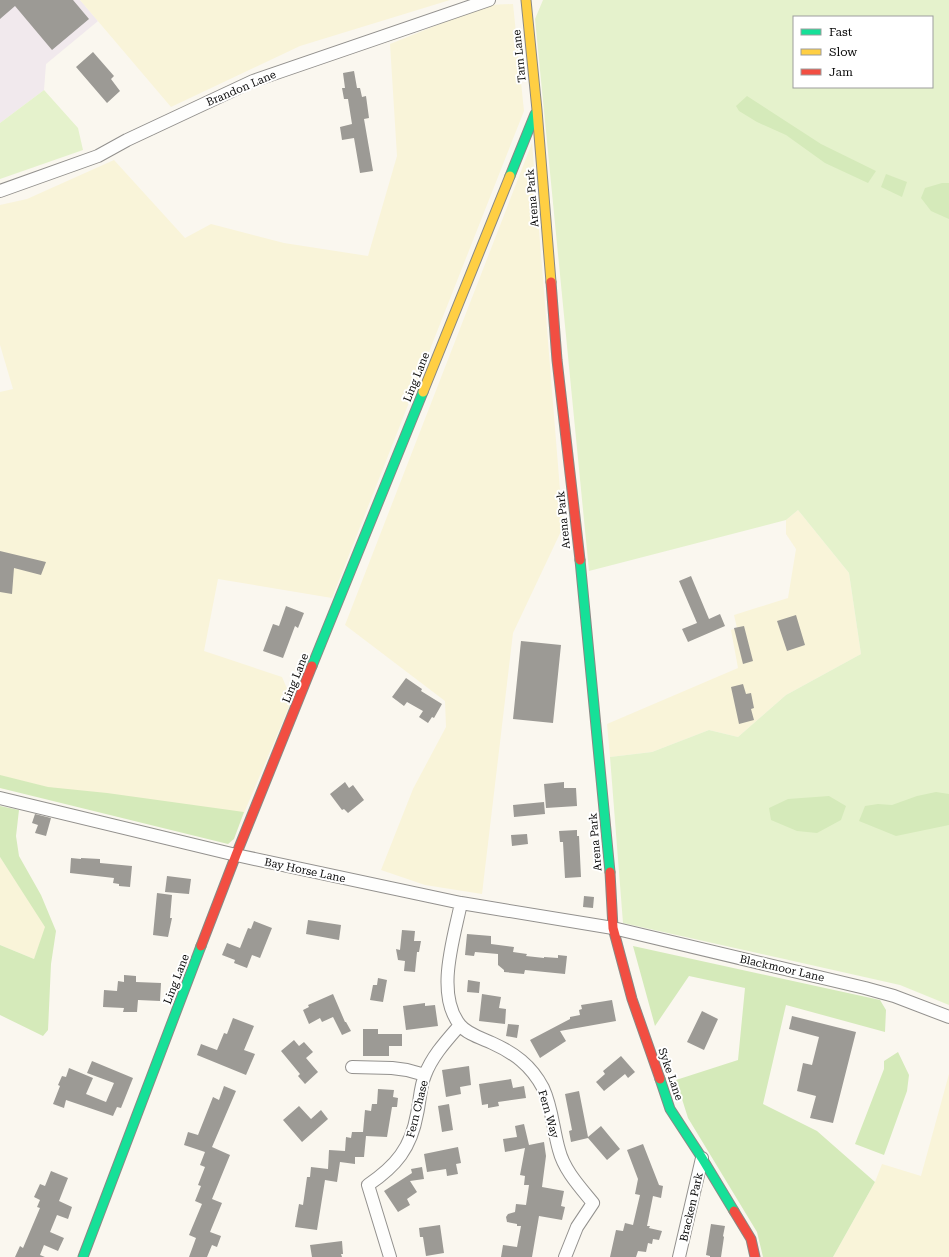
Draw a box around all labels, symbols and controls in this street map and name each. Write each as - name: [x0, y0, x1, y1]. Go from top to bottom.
- legend: [793, 16, 933, 88]
- text: Fast: [829, 25, 853, 39]
- street label: Tarn Lane: [510, 29, 529, 83]
- text: Slow: [829, 45, 857, 59]
- text: Jam: [829, 65, 853, 79]
- street label: Brandon Lane: [204, 68, 278, 109]
- street label: Arena Park: [523, 168, 542, 228]
- street label: Ling Lane: [401, 350, 432, 404]
- street label: Arena Park: [554, 490, 573, 550]
- street label: Ling Lane: [280, 651, 311, 705]
- street label: Arena Park: [586, 812, 605, 872]
- street label: Bay Horse Lane: [263, 856, 347, 885]
- street label: Ling Lane: [161, 952, 192, 1006]
- street label: Blackmoor Lane: [738, 952, 826, 985]
- street label: Syke Lane: [655, 1046, 686, 1102]
- street label: Fern Chase: [404, 1079, 431, 1139]
- street label: Fern Way: [535, 1089, 562, 1140]
- street label: Bracken Park: [677, 1171, 706, 1243]

